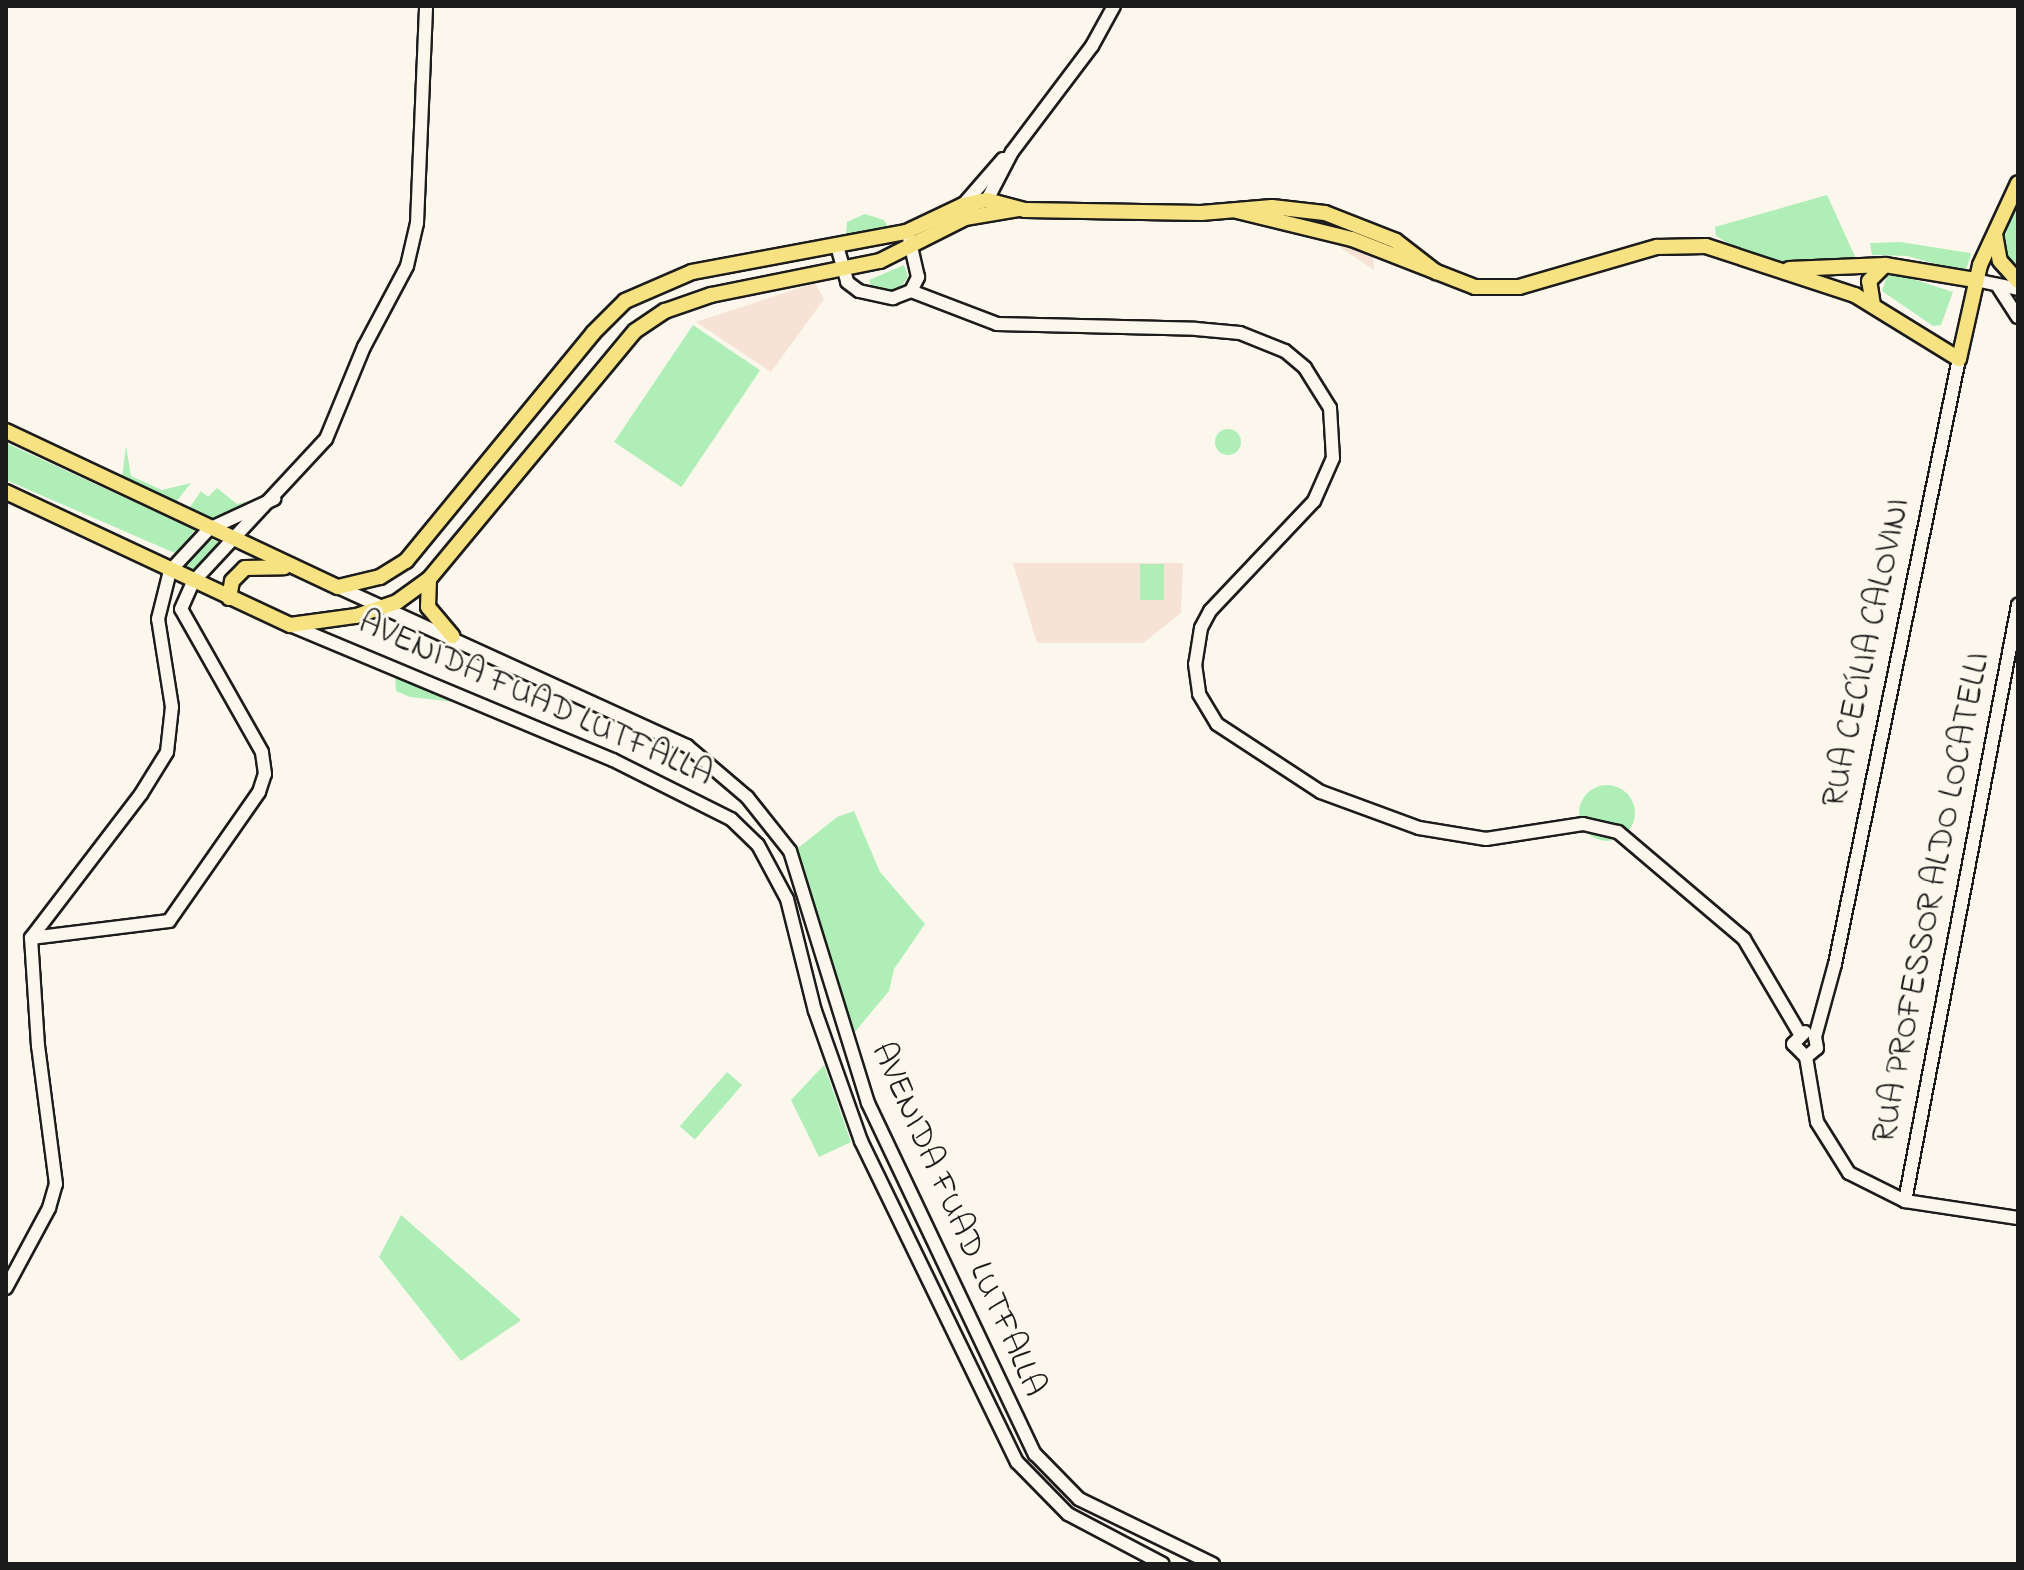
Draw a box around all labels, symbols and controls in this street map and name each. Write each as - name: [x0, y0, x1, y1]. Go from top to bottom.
- street label: RUA CECÍLIA CALOVINI: [1815, 495, 1921, 811]
- street label: AVENIDA FUAD LUTFALLA: [352, 603, 718, 797]
- street label: RUA PROFESSOR ALDO LOCATELLI: [1865, 649, 2001, 1147]
- street label: AVENIDA FUAD LUTFALLA: [860, 1037, 1054, 1403]

